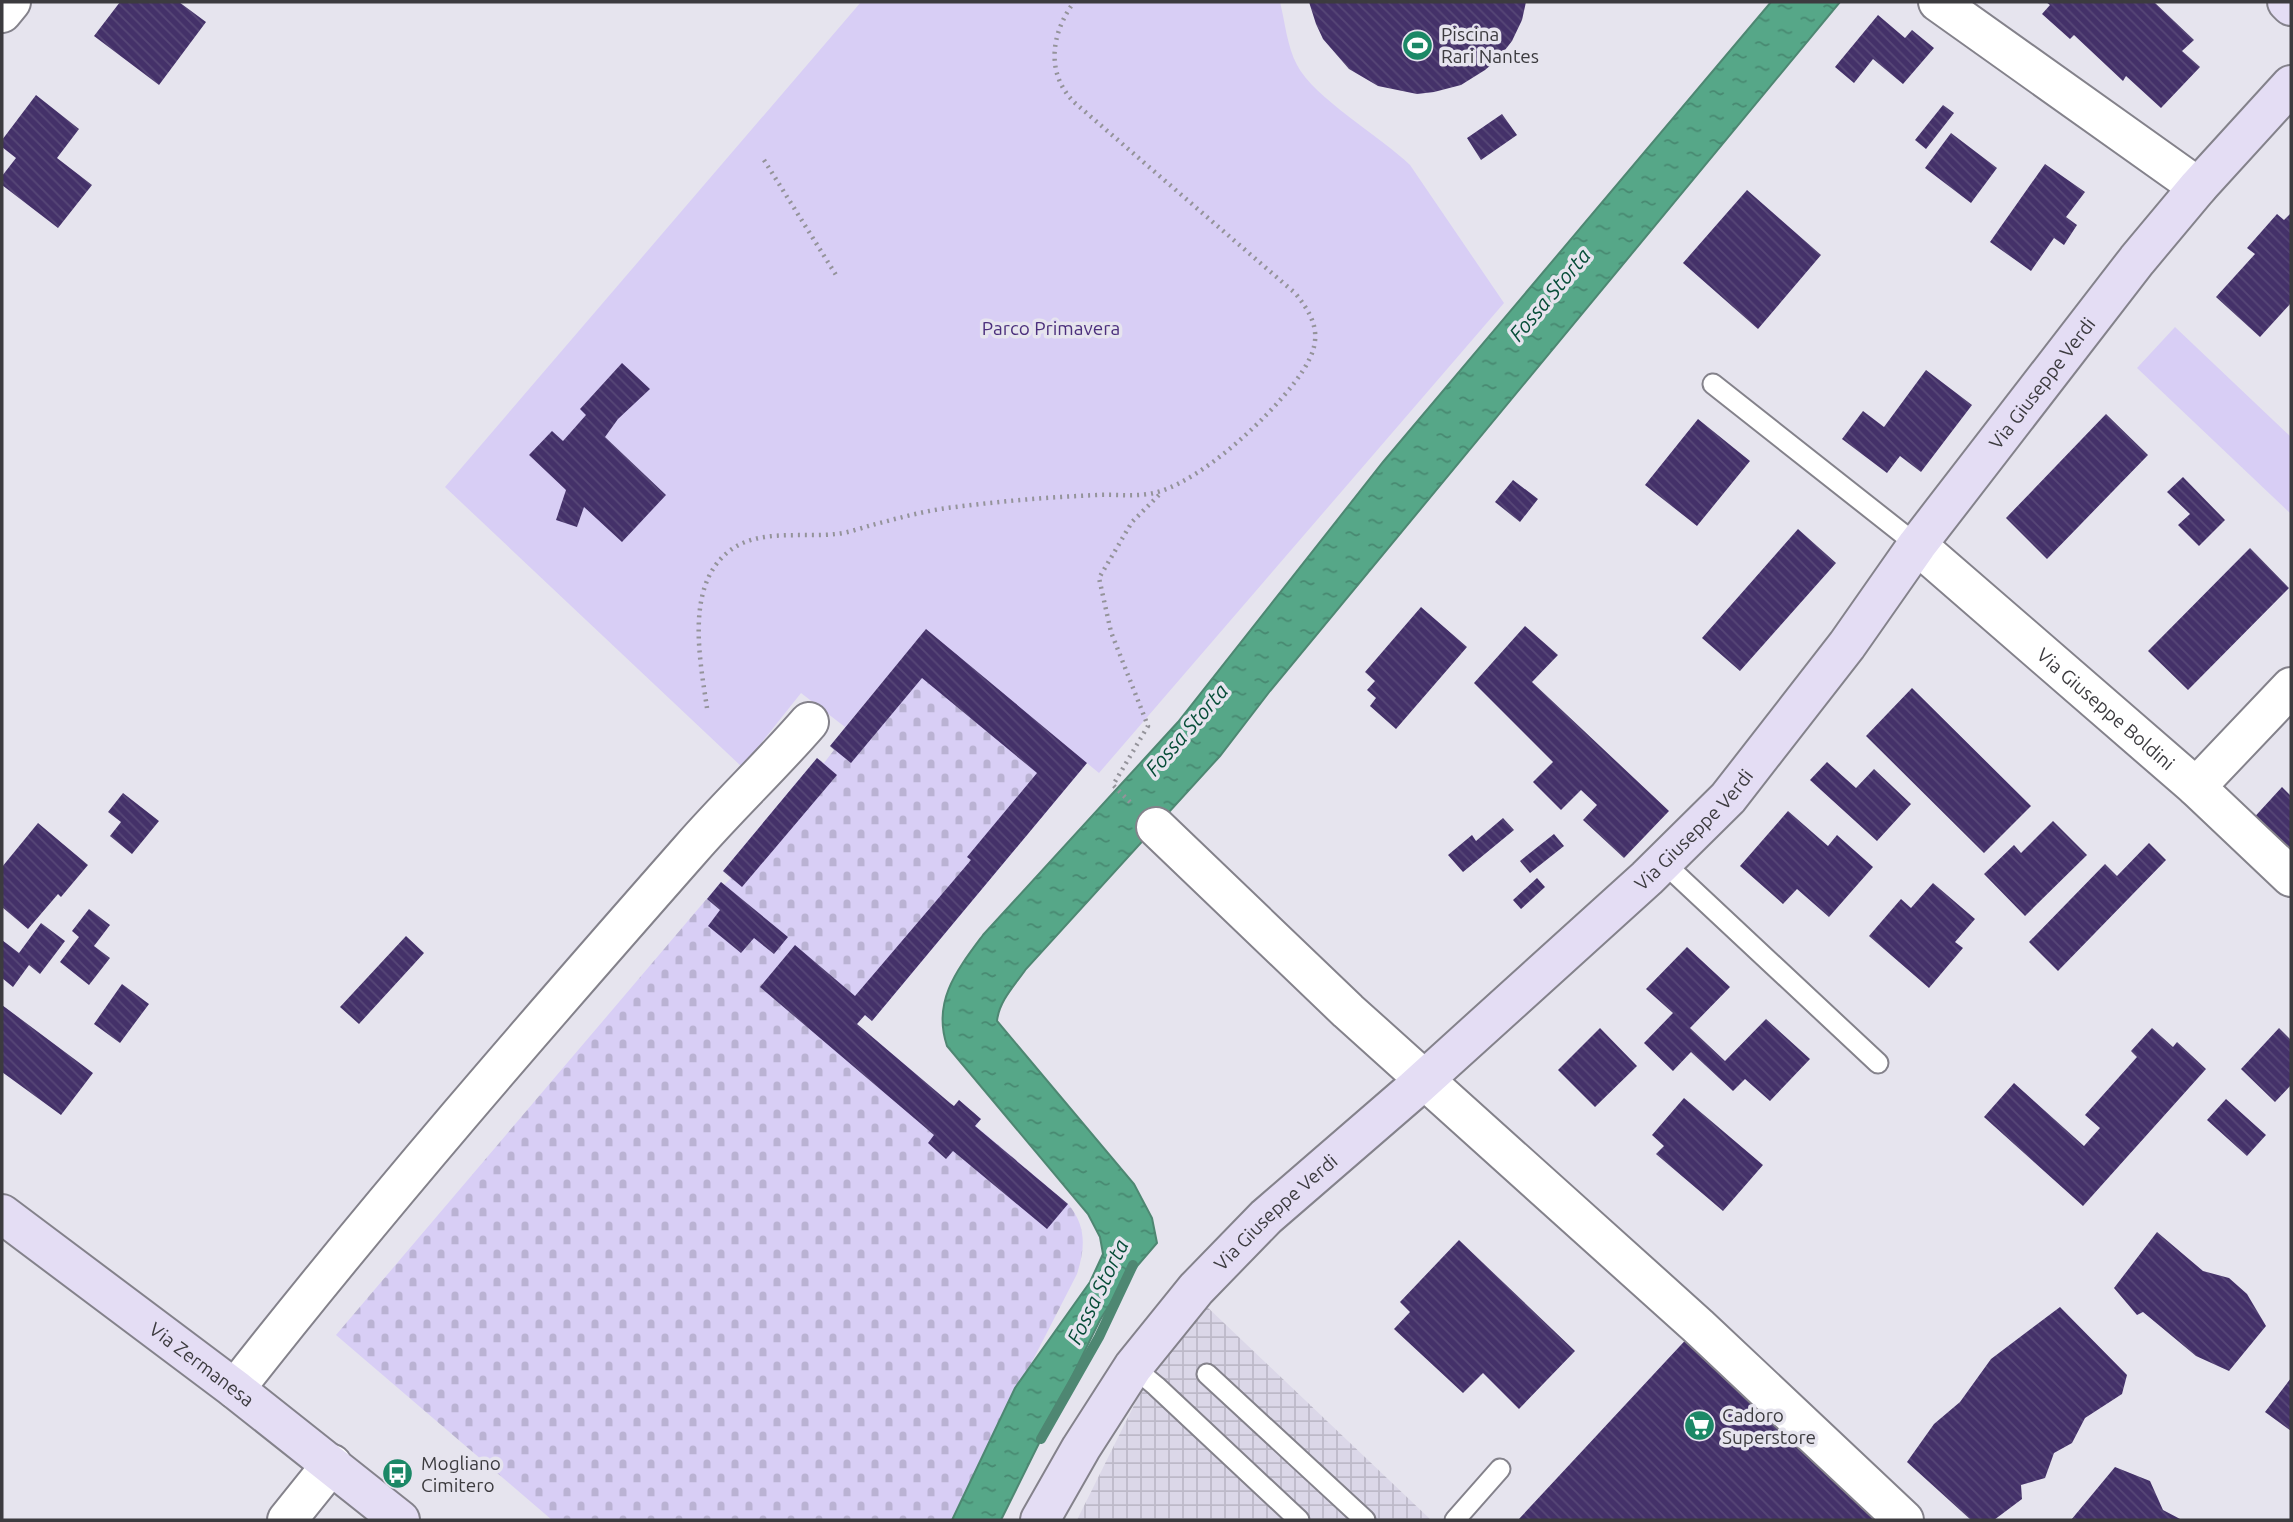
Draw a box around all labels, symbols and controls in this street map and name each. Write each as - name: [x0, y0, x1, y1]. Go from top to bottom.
- place label: Piscina Rari Nantes: [1441, 23, 1539, 67]
- sports icon: Piscina Rari Nantes: [1401, 28, 1435, 62]
- water label: Fossa Storta: [1504, 243, 1595, 346]
- street label: Via Giuseppe Verdi: [1984, 313, 2100, 453]
- park label: Parco Primavera: [982, 317, 1120, 339]
- street label: Via Giuseppe Boldini: [2033, 643, 2179, 774]
- water label: Fossa Storta: [1140, 679, 1233, 780]
- street label: Via Giuseppe Verdi: [1630, 765, 1757, 895]
- street label: Via Giuseppe Verdi: [1209, 1150, 1342, 1275]
- water label: Fossa Storta: [1061, 1235, 1133, 1348]
- street label: Via Zermanesa: [145, 1318, 259, 1411]
- place label: Cadoro Superstore: [1722, 1404, 1816, 1448]
- supermarket icon: Cadoro Superstore: [1682, 1409, 1716, 1443]
- place label: Mogliano Cimitero: [421, 1452, 501, 1496]
- bus stop icon: Mogliano Cimitero: [381, 1457, 415, 1491]

